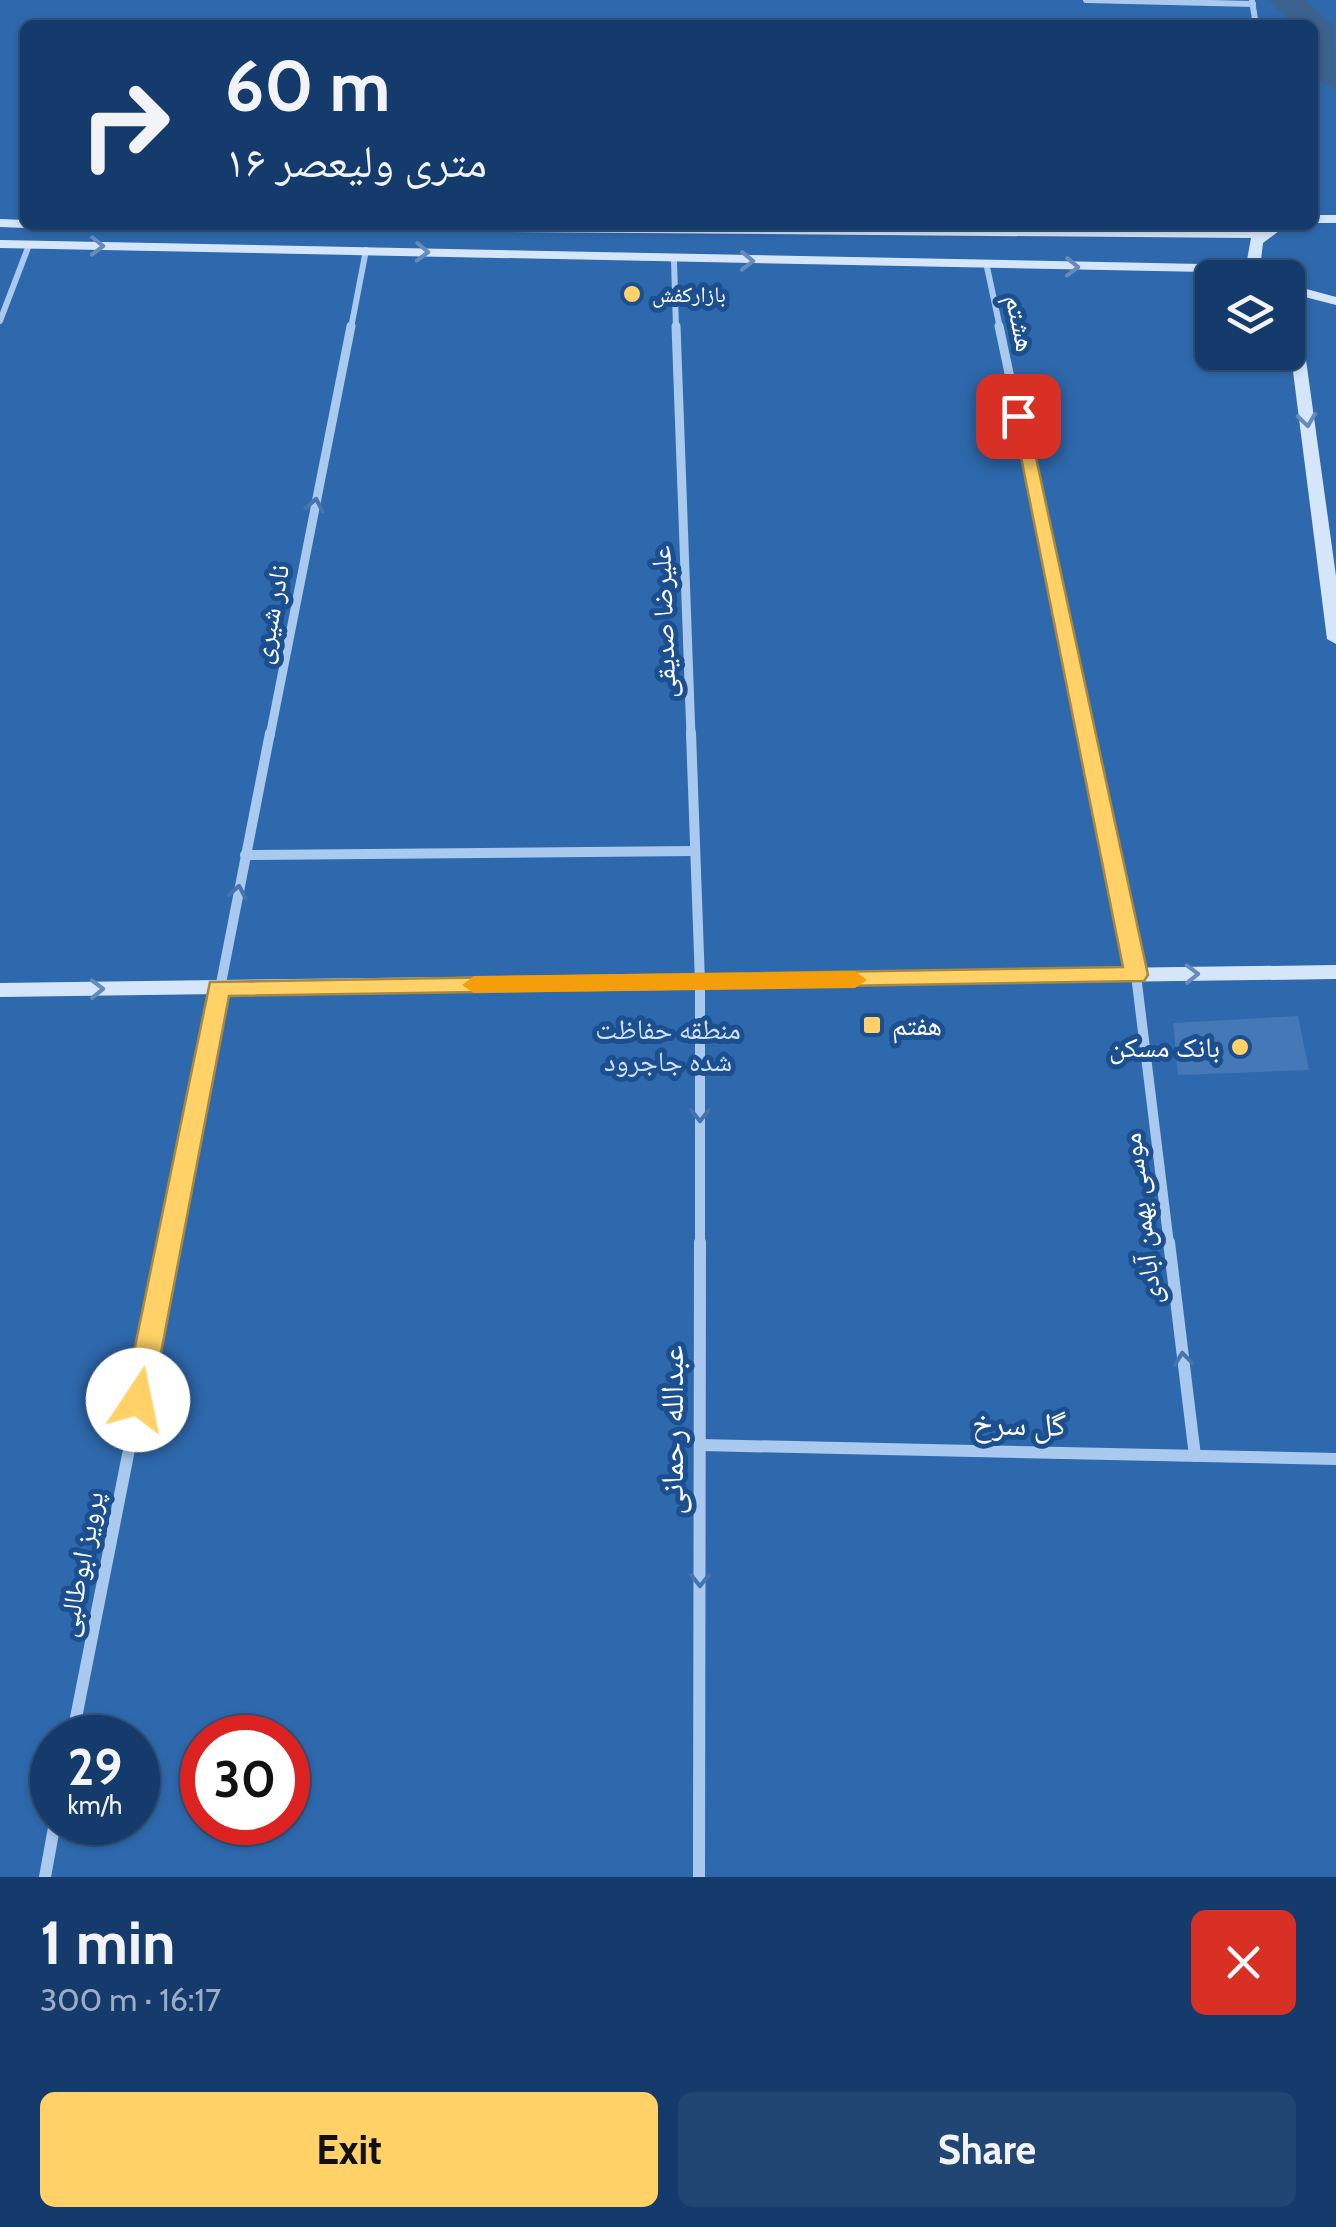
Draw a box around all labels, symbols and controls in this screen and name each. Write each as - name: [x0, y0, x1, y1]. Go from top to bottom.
- text: 60 m: [225, 43, 390, 129]
- icon: right: [60, 60, 190, 190]
- text: ۱۶ متری ولیعصر: [225, 134, 487, 188]
- one-way arrow: [90, 235, 106, 256]
- one-way arrow: [415, 241, 431, 262]
- one-way arrow: [740, 251, 756, 272]
- one-way arrow: [1065, 257, 1081, 278]
- map controls: [1195, 260, 1305, 370]
- button: layers: [1195, 260, 1305, 370]
- place label: بازارکفش: [652, 281, 726, 308]
- marker: بازارکفش: [621, 283, 643, 305]
- street label: هشتم: [996, 291, 1044, 355]
- pin: [976, 374, 1061, 459]
- icon: arrive: [991, 389, 1046, 444]
- one-way arrow: [1296, 413, 1317, 429]
- one-way arrow: [304, 496, 325, 513]
- street label: علیرضا صدیقی: [643, 545, 684, 699]
- street label: نادر شیری: [244, 561, 296, 667]
- one-way arrow: [226, 884, 247, 901]
- one-way arrow: [1185, 964, 1201, 985]
- one-way arrow: [90, 978, 106, 1000]
- place label: هفتم: [892, 1008, 942, 1044]
- park label: منطقه حفاظت شده جاجرود: [595, 1012, 741, 1078]
- marker: هفتم: [861, 1014, 883, 1036]
- place label: بانک مسکن: [1109, 1030, 1220, 1065]
- marker: بانک مسکن: [1229, 1036, 1251, 1058]
- one-way arrow: [689, 1108, 711, 1123]
- street label: موسی بهمن آبادی: [1114, 1131, 1169, 1307]
- street label: عبدالله رحمانی: [652, 1345, 692, 1515]
- position arrow: [86, 1348, 190, 1452]
- one-way arrow: [1173, 1351, 1194, 1367]
- street label: گل سرخ: [972, 1403, 1066, 1445]
- street label: پرویز ابوطالبی: [49, 1488, 112, 1640]
- one-way arrow: [689, 1572, 711, 1588]
- speed limit sign: 30: [180, 1715, 310, 1845]
- text: 29: [68, 1737, 122, 1798]
- text: km/h: [68, 1790, 122, 1820]
- text: 1 min: [40, 1906, 175, 1979]
- button: close: [1191, 1910, 1296, 2015]
- text: 300 m · 16:17: [40, 1980, 221, 2019]
- button: Exit: [40, 2092, 658, 2207]
- button: Share: [678, 2092, 1296, 2207]

